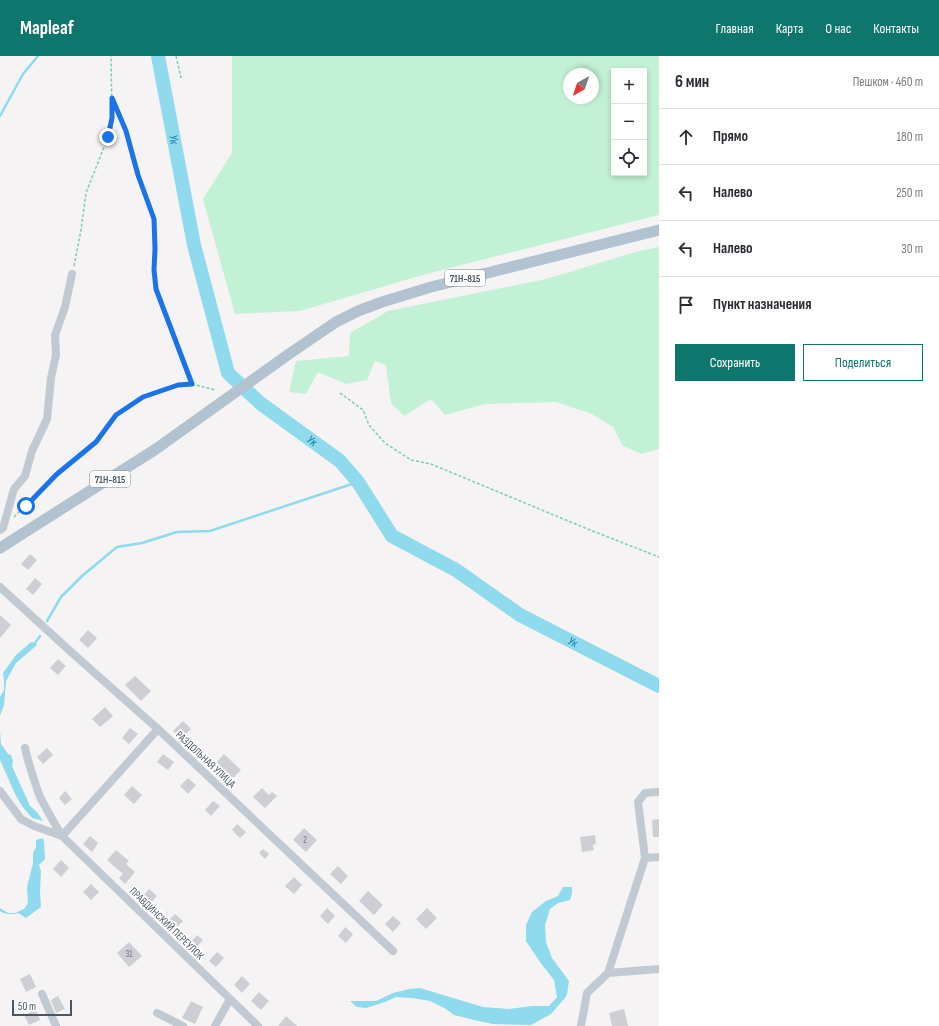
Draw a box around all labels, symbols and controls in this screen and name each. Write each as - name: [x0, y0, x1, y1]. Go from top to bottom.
- text: Mapleaf: [20, 17, 74, 40]
- text: Главная: [716, 20, 754, 37]
- text: Карта: [776, 20, 803, 37]
- text: О нас: [825, 20, 851, 37]
- text: Контакты: [873, 20, 919, 37]
- north arrow: [563, 68, 599, 104]
- map controls: [611, 68, 647, 176]
- button: +: [611, 68, 647, 104]
- text: 6 мин: [675, 72, 709, 92]
- text: Пешком · 460 m: [853, 74, 923, 90]
- button: −: [611, 104, 647, 140]
- icon: ahead: [675, 126, 697, 148]
- text: Прямо: [713, 127, 748, 146]
- route end: [99, 128, 117, 146]
- text: 180 m: [897, 129, 923, 145]
- water label: Ук: [165, 134, 182, 146]
- button: locate: [611, 140, 647, 176]
- icon: left: [675, 182, 697, 204]
- text: Налево: [713, 183, 753, 202]
- text: 250 m: [896, 185, 923, 201]
- icon: left: [675, 238, 697, 260]
- text: Налево: [713, 239, 753, 258]
- text: 30 m: [901, 241, 923, 257]
- road number: 71Н-815: [445, 270, 485, 286]
- icon: arrive: [675, 294, 697, 316]
- text: Пункт назначения: [713, 295, 811, 314]
- button: Сохранить: [675, 344, 795, 381]
- button: Поделиться: [803, 344, 923, 381]
- water label: Ук: [304, 432, 320, 450]
- road number: 71Н-815: [90, 471, 130, 487]
- route start: [17, 497, 35, 515]
- water label: Ук: [565, 634, 580, 651]
- street label: РАЗДОЛЬНАЯ УЛИЦА: [173, 728, 239, 791]
- house number: 2: [303, 835, 307, 846]
- street label: ПРАВДИНСКИЙ ПЕРЕУЛОК: [127, 884, 207, 962]
- house number: 31: [126, 949, 133, 960]
- scale bar: [12, 998, 72, 1017]
- text: 50 m: [18, 1000, 36, 1013]

